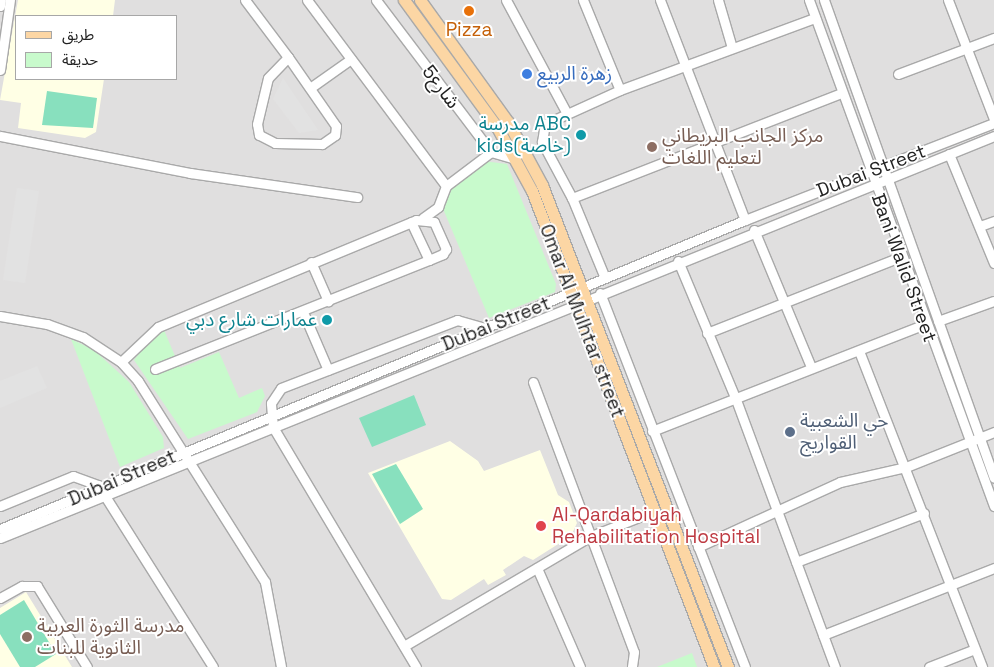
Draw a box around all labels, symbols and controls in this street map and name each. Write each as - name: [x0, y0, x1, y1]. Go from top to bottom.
- marker: Pizza: [463, 5, 475, 17]
- legend: [15, 15, 178, 80]
- place label: Pizza: [446, 19, 492, 41]
- text: طريق: [62, 25, 94, 44]
- text: حديقة: [62, 50, 98, 69]
- street label: شارع5: [417, 61, 465, 113]
- place label: زهرة الربيع: [537, 63, 612, 85]
- marker: زهرة الربيع: [521, 68, 533, 80]
- place label: مدرسة ABC kids(خاصة): [476, 113, 571, 157]
- place label: مركز الجانب البريطاني لتعليم اللغات: [662, 125, 824, 169]
- marker: مدرسة ABC kids(خاصة): [575, 129, 587, 141]
- street label: Dubai Street: [813, 140, 929, 202]
- marker: مركز الجانب البريطاني لتعليم اللغات: [646, 141, 658, 153]
- street label: Bani Walid Street: [867, 191, 941, 345]
- street label: Omar Al Mulhtar street: [535, 221, 629, 421]
- street label: Dubai Street: [438, 292, 554, 356]
- place label: عمارات شارع دبي: [186, 309, 317, 331]
- marker: عمارات شارع دبي: [321, 314, 333, 326]
- place label: حي الشعبية القواريج: [800, 410, 888, 454]
- marker: حي الشعبية القواريج: [784, 426, 796, 438]
- street label: Dubai Street: [65, 445, 179, 511]
- place label: Al-Qardabiyah Rehabilitation Hospital: [552, 504, 760, 548]
- marker: Al-Qardabiyah Rehabilitation Hospital: [534, 519, 548, 533]
- place label: مدرسة الثورة العربية الثانوية للبنات: [37, 615, 185, 659]
- marker: مدرسة الثورة العربية الثانوية للبنات: [21, 631, 33, 643]

